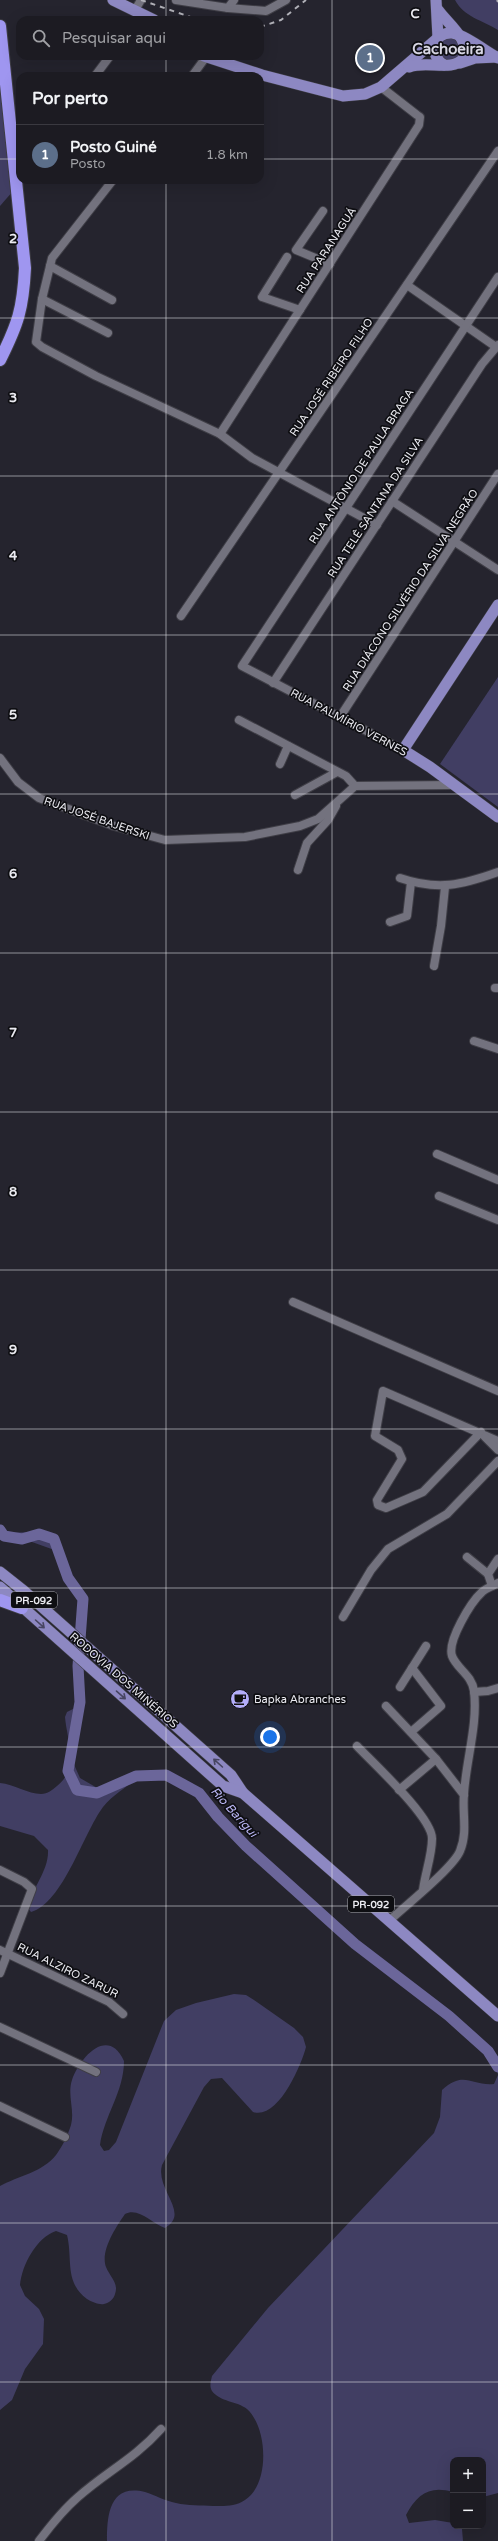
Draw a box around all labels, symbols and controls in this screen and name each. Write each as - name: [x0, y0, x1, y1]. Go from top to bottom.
- text: C: [410, 6, 420, 22]
- search box: [16, 16, 264, 60]
- icon: search: [30, 27, 52, 49]
- text: Pesquisar aqui: [62, 29, 166, 47]
- district label: Cachoeira: [412, 40, 484, 58]
- pin: 1: [357, 43, 383, 73]
- text: Por perto: [32, 88, 108, 109]
- text: Posto Guiné: [70, 138, 157, 156]
- text: 1: [41, 147, 49, 163]
- text: 1.8 km: [206, 147, 248, 163]
- text: Posto: [70, 156, 105, 172]
- street label: RUA PARANAGUÁ: [293, 204, 359, 296]
- text: 2: [9, 231, 17, 247]
- street label: RUA JOSÉ RIBEIRO FILHO: [286, 315, 376, 439]
- street label: RUA ANTÔNIO DE PAULA BRAGA: [306, 386, 416, 546]
- text: 3: [9, 390, 17, 406]
- street label: RUA TELÊ SANTANA DA SILVA: [325, 434, 426, 580]
- street label: RUA DIÁCONO SILVÉRIO DA SILVA NEGRÃO: [339, 486, 481, 694]
- text: 4: [9, 548, 18, 564]
- street label: RUA PALMÍRIO VERNES: [288, 685, 410, 759]
- text: 5: [9, 707, 17, 723]
- street label: RUA JOSÉ BAJERSKI: [42, 793, 152, 843]
- text: 6: [9, 866, 17, 882]
- text: 7: [9, 1025, 17, 1041]
- text: 8: [9, 1184, 17, 1200]
- text: 9: [9, 1342, 17, 1358]
- road number: PR-092: [11, 1592, 57, 1608]
- one-way arrow: [35, 1619, 45, 1629]
- street label: RODOVIA DOS MINÉRIOS: [67, 1629, 181, 1731]
- cafe icon: Bapka Abranches: [229, 1688, 251, 1710]
- one-way arrow: [116, 1691, 126, 1700]
- place label: Bapka Abranches: [254, 1693, 346, 1706]
- your location: [260, 1727, 280, 1747]
- one-way arrow: [213, 1759, 223, 1768]
- water label: Rio Barigui: [208, 1784, 261, 1841]
- road number: PR-092: [348, 1896, 394, 1912]
- street label: RUA ALZIRO ZARUR: [15, 1940, 120, 2001]
- map controls: [450, 2457, 486, 2529]
- button: +: [450, 2457, 486, 2493]
- button: −: [450, 2493, 486, 2529]

